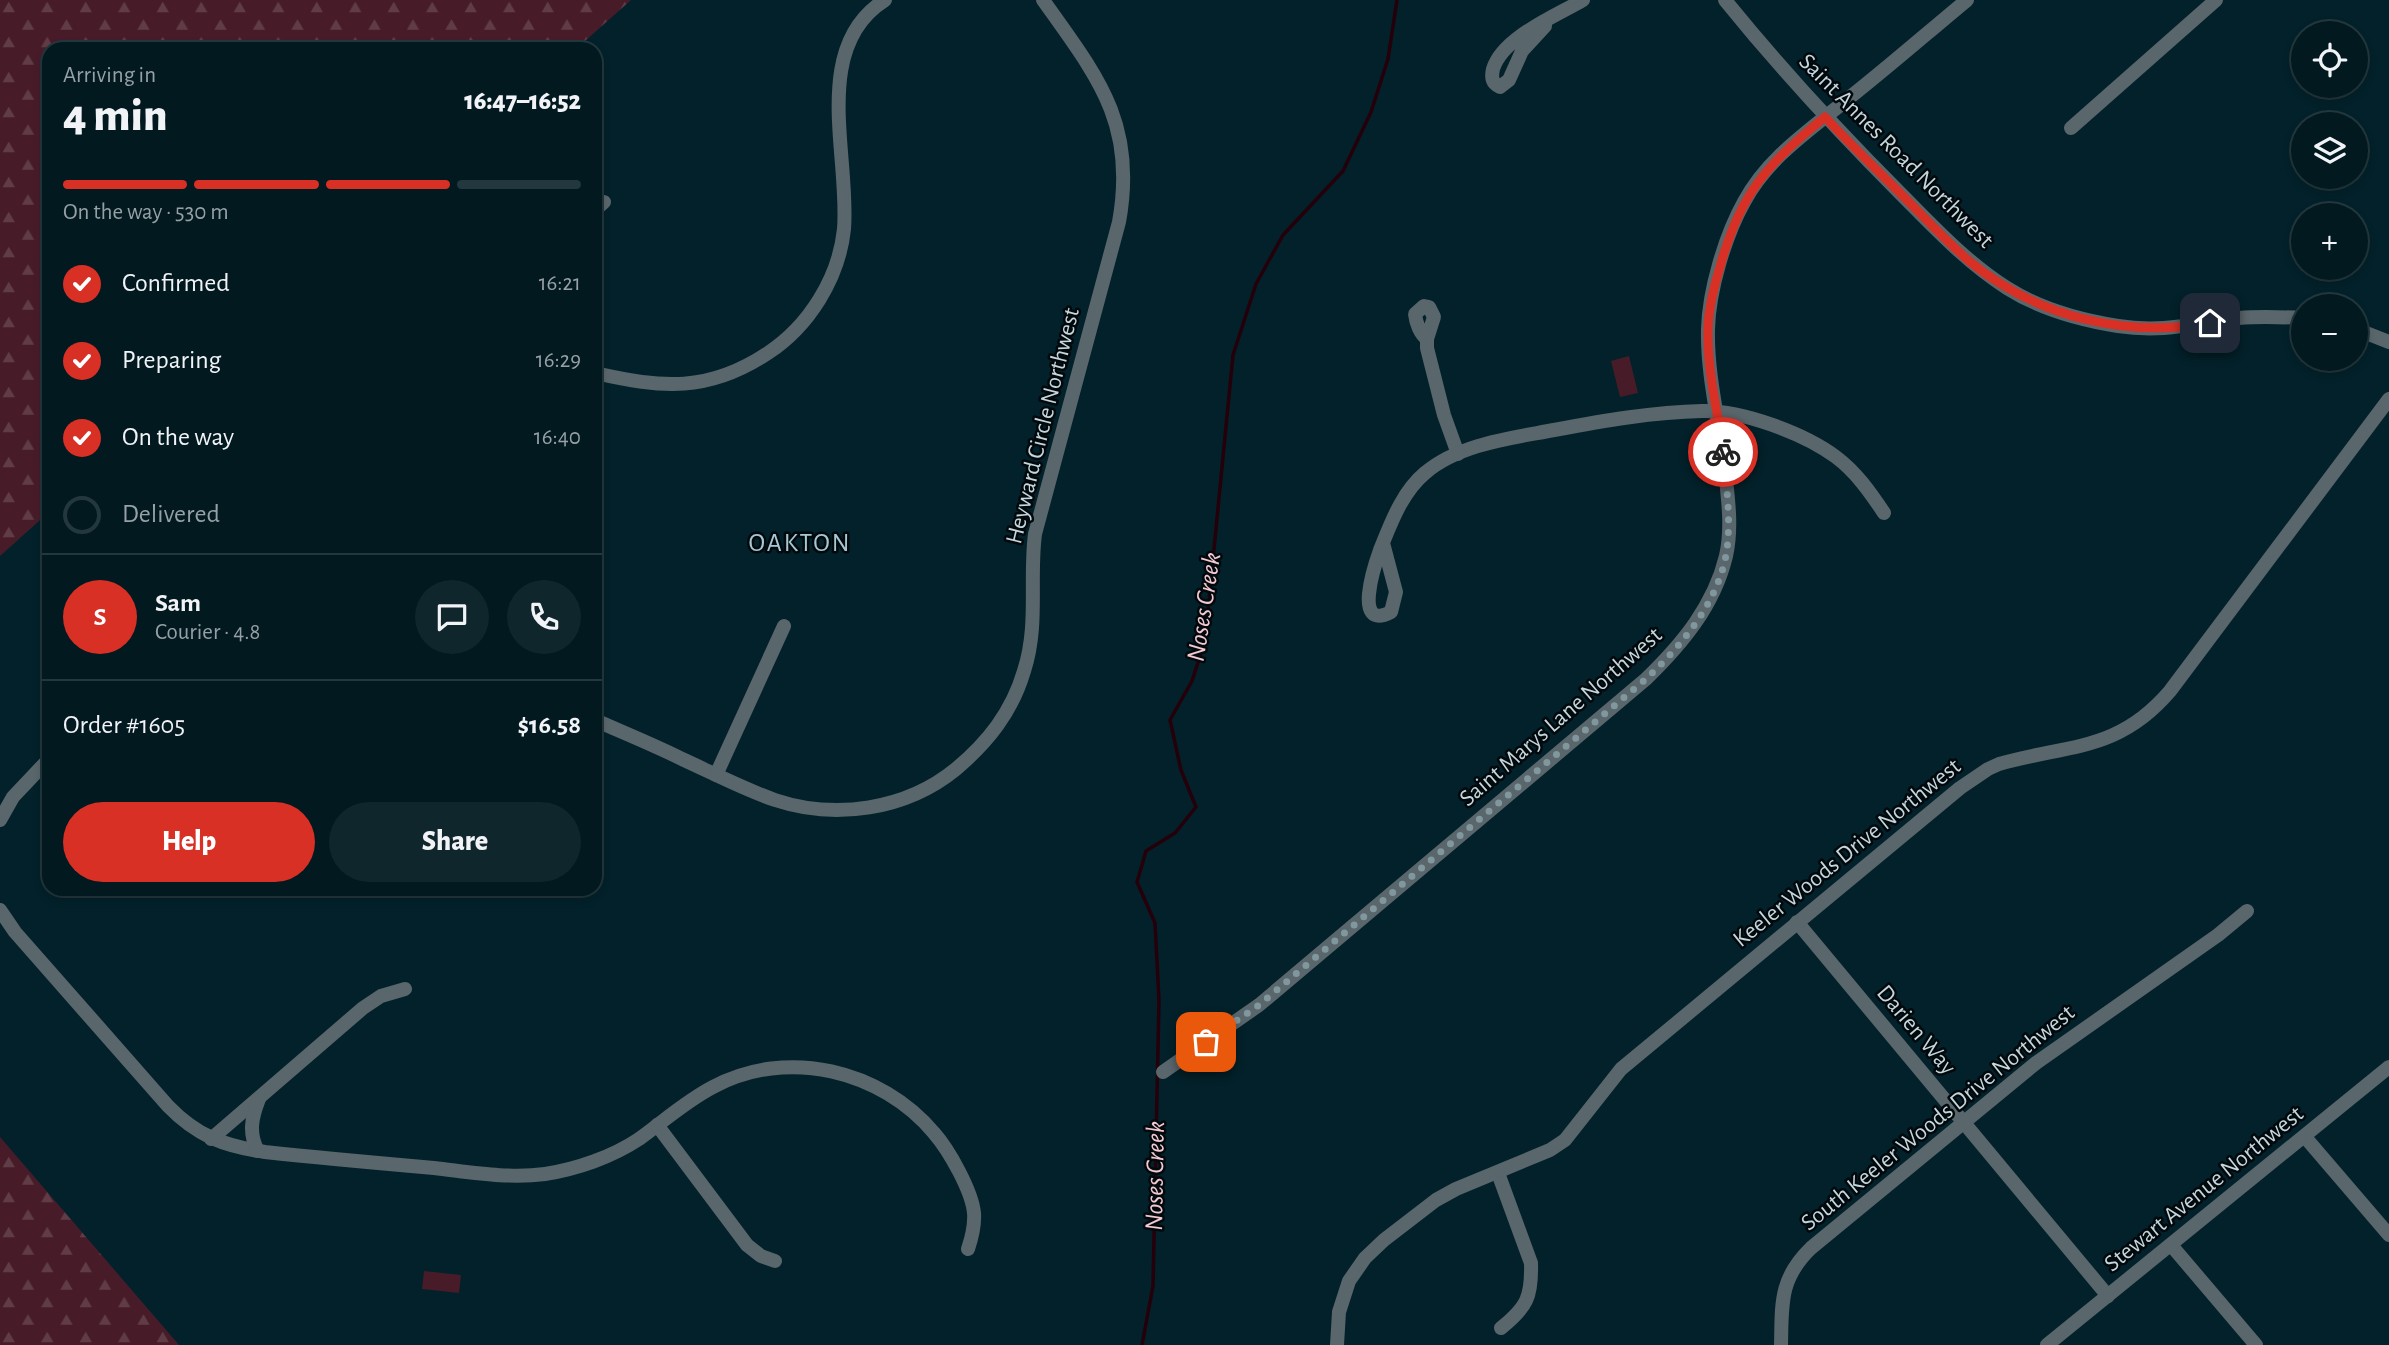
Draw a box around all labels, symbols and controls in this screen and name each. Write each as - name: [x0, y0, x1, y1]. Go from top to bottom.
- map controls: [2291, 21, 2368, 371]
- button: locate: [2291, 21, 2368, 98]
- street label: Saint Annes Road Northwest: [1794, 49, 1998, 253]
- text: Arriving in: [63, 64, 156, 87]
- text: 16:47–16:52: [464, 88, 581, 114]
- text: 4 min: [63, 93, 168, 139]
- button: layers: [2291, 112, 2368, 189]
- text: On the way · 530 m: [63, 201, 229, 224]
- button: +: [2291, 203, 2368, 280]
- icon: check: [63, 265, 101, 303]
- text: Confirmed: [122, 270, 230, 296]
- text: 16:21: [539, 272, 581, 295]
- pin: [2180, 293, 2240, 353]
- button: −: [2291, 294, 2368, 371]
- icon: home: [2191, 304, 2229, 342]
- street label: Heyward Circle Northwest: [1002, 305, 1084, 547]
- icon: check: [63, 342, 101, 380]
- text: Preparing: [122, 347, 221, 373]
- text: 16:29: [536, 349, 581, 372]
- courier: [1688, 417, 1758, 487]
- icon: check: [63, 419, 101, 457]
- text: On the way: [122, 424, 234, 450]
- text: 16:40: [534, 426, 581, 449]
- icon: bike: [1704, 433, 1742, 471]
- text: Delivered: [122, 501, 220, 527]
- district label: OAKTON: [748, 530, 852, 556]
- water label: Noses Creek: [1183, 551, 1225, 663]
- button: chat: [415, 580, 489, 654]
- button: phone: [507, 580, 581, 654]
- text: Sam: [155, 590, 201, 616]
- text: S: [94, 604, 106, 630]
- text: Courier · 4.8: [155, 621, 260, 644]
- street label: Saint Marys Lane Northwest: [1455, 623, 1667, 811]
- text: Order #1605: [63, 712, 185, 738]
- text: $16.58: [517, 712, 581, 738]
- street label: Keeler Woods Drive Northwest: [1729, 754, 1965, 952]
- button: Help: [63, 802, 315, 882]
- button: Share: [329, 802, 581, 882]
- street label: Darien Way: [1872, 981, 1960, 1079]
- street label: South Keeler Woods Drive Northwest: [1797, 1000, 2079, 1236]
- pin: [1176, 1012, 1236, 1072]
- icon: bag: [1187, 1023, 1225, 1061]
- street label: Stewart Avenue Northwest: [2100, 1101, 2308, 1276]
- water label: Noses Creek: [1141, 1121, 1169, 1231]

